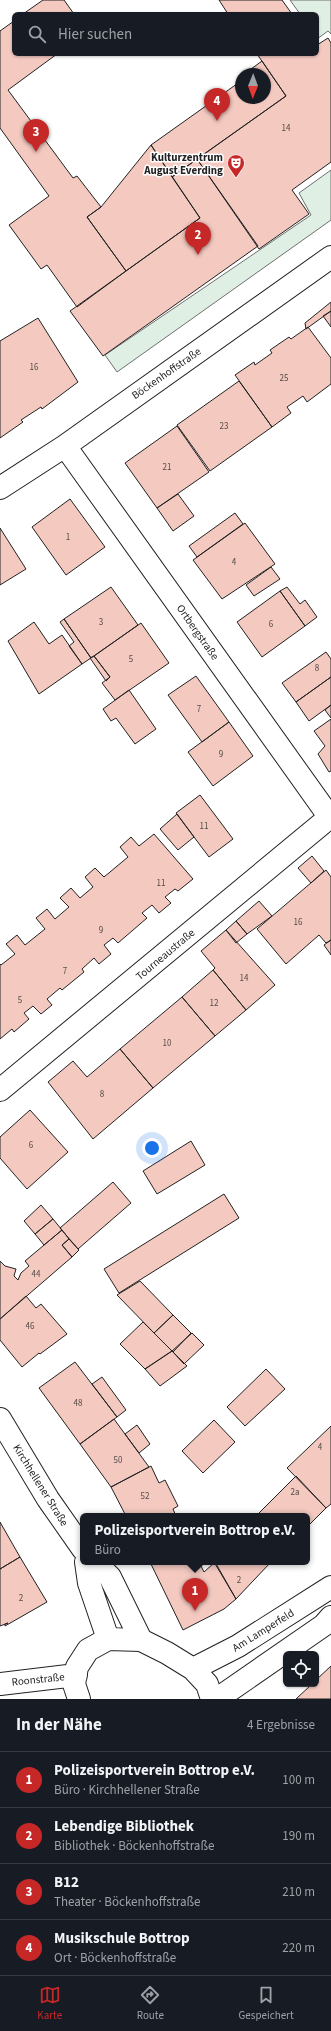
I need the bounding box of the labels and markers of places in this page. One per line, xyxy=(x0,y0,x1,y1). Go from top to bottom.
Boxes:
pin: 4 xyxy=(204,88,230,121)
pin: 3 xyxy=(23,119,49,152)
place label: Kulturzentrum August Everding xyxy=(143,150,223,178)
theatre icon: Kulturzentrum August Everding xyxy=(226,153,246,178)
pin: 2 xyxy=(185,222,211,255)
pin: 1 xyxy=(182,1578,208,1611)

